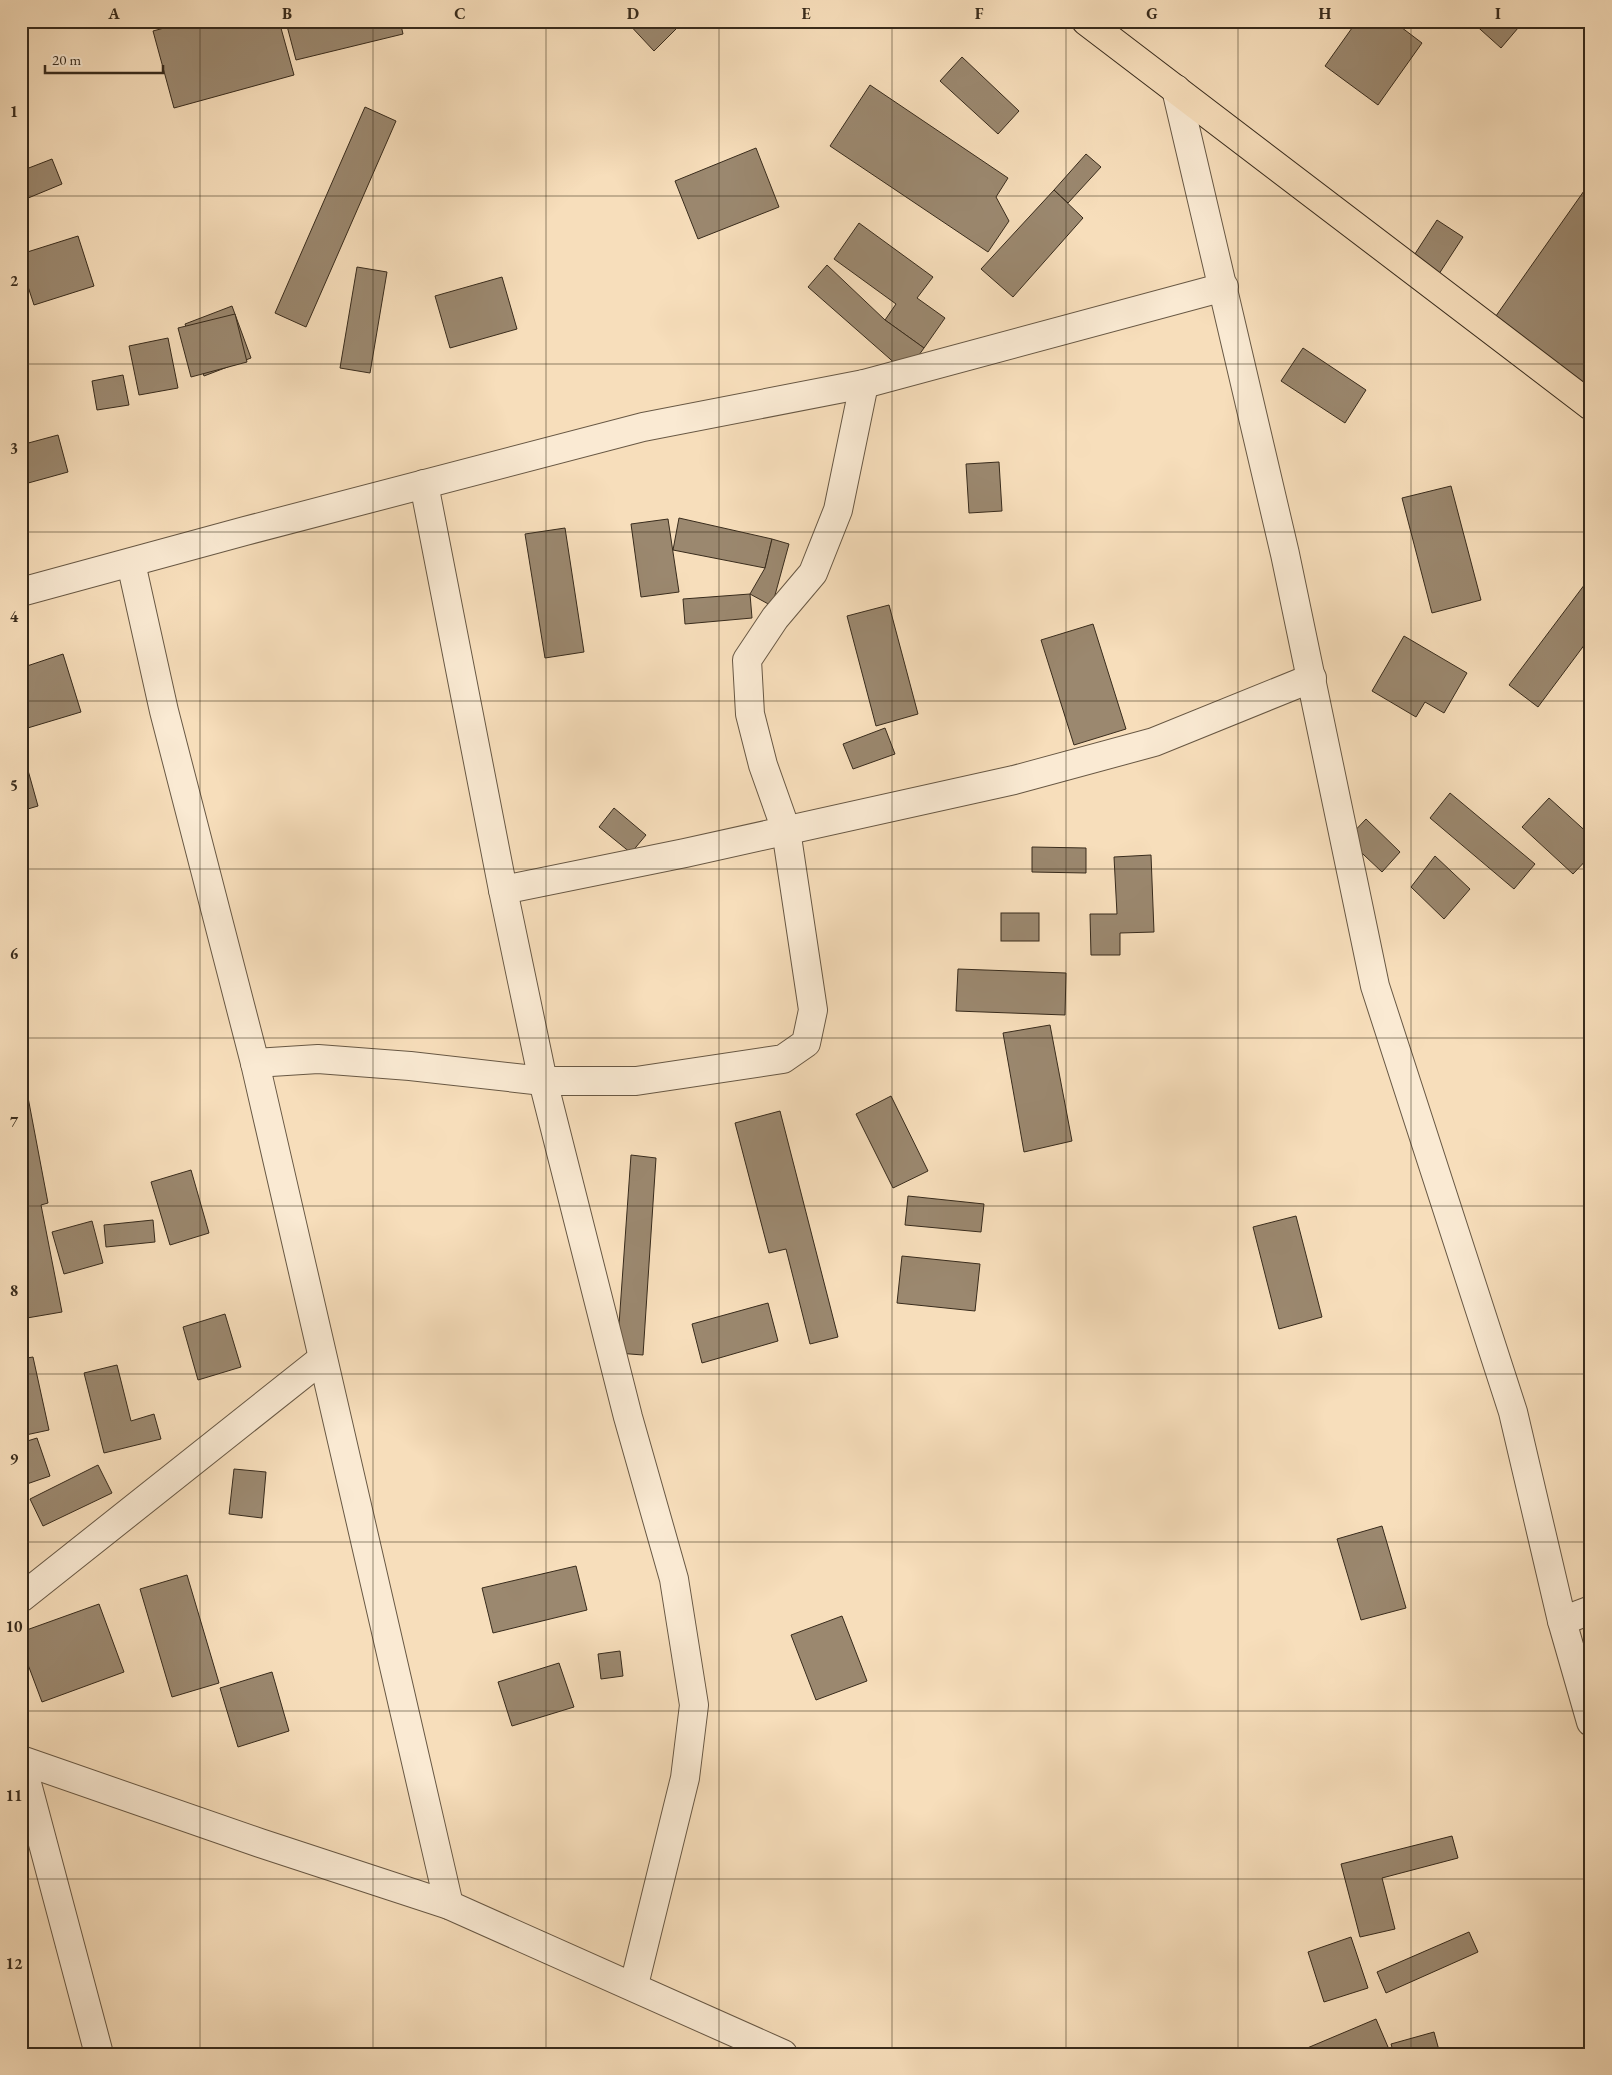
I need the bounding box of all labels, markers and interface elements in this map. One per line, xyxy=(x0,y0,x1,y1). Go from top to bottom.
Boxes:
text: A xyxy=(107,3,120,24)
text: B xyxy=(282,3,292,24)
text: C xyxy=(454,3,466,24)
text: D xyxy=(627,3,639,24)
text: E xyxy=(801,3,811,24)
text: F xyxy=(975,3,984,24)
text: G xyxy=(1146,3,1158,24)
text: H xyxy=(1319,3,1332,24)
text: I xyxy=(1495,3,1501,24)
scale bar xyxy=(45,42,162,74)
text: 20 m xyxy=(52,50,81,69)
text: 1 xyxy=(10,101,18,122)
text: 2 xyxy=(10,270,19,291)
text: 3 xyxy=(10,438,18,459)
text: 4 xyxy=(10,606,19,627)
text: 5 xyxy=(10,775,18,796)
text: 6 xyxy=(10,943,19,964)
text: 7 xyxy=(10,1111,19,1132)
text: 8 xyxy=(10,1280,18,1301)
text: 9 xyxy=(10,1448,19,1469)
text: 10 xyxy=(6,1616,23,1637)
text: 11 xyxy=(6,1785,22,1806)
text: 12 xyxy=(6,1953,23,1974)

